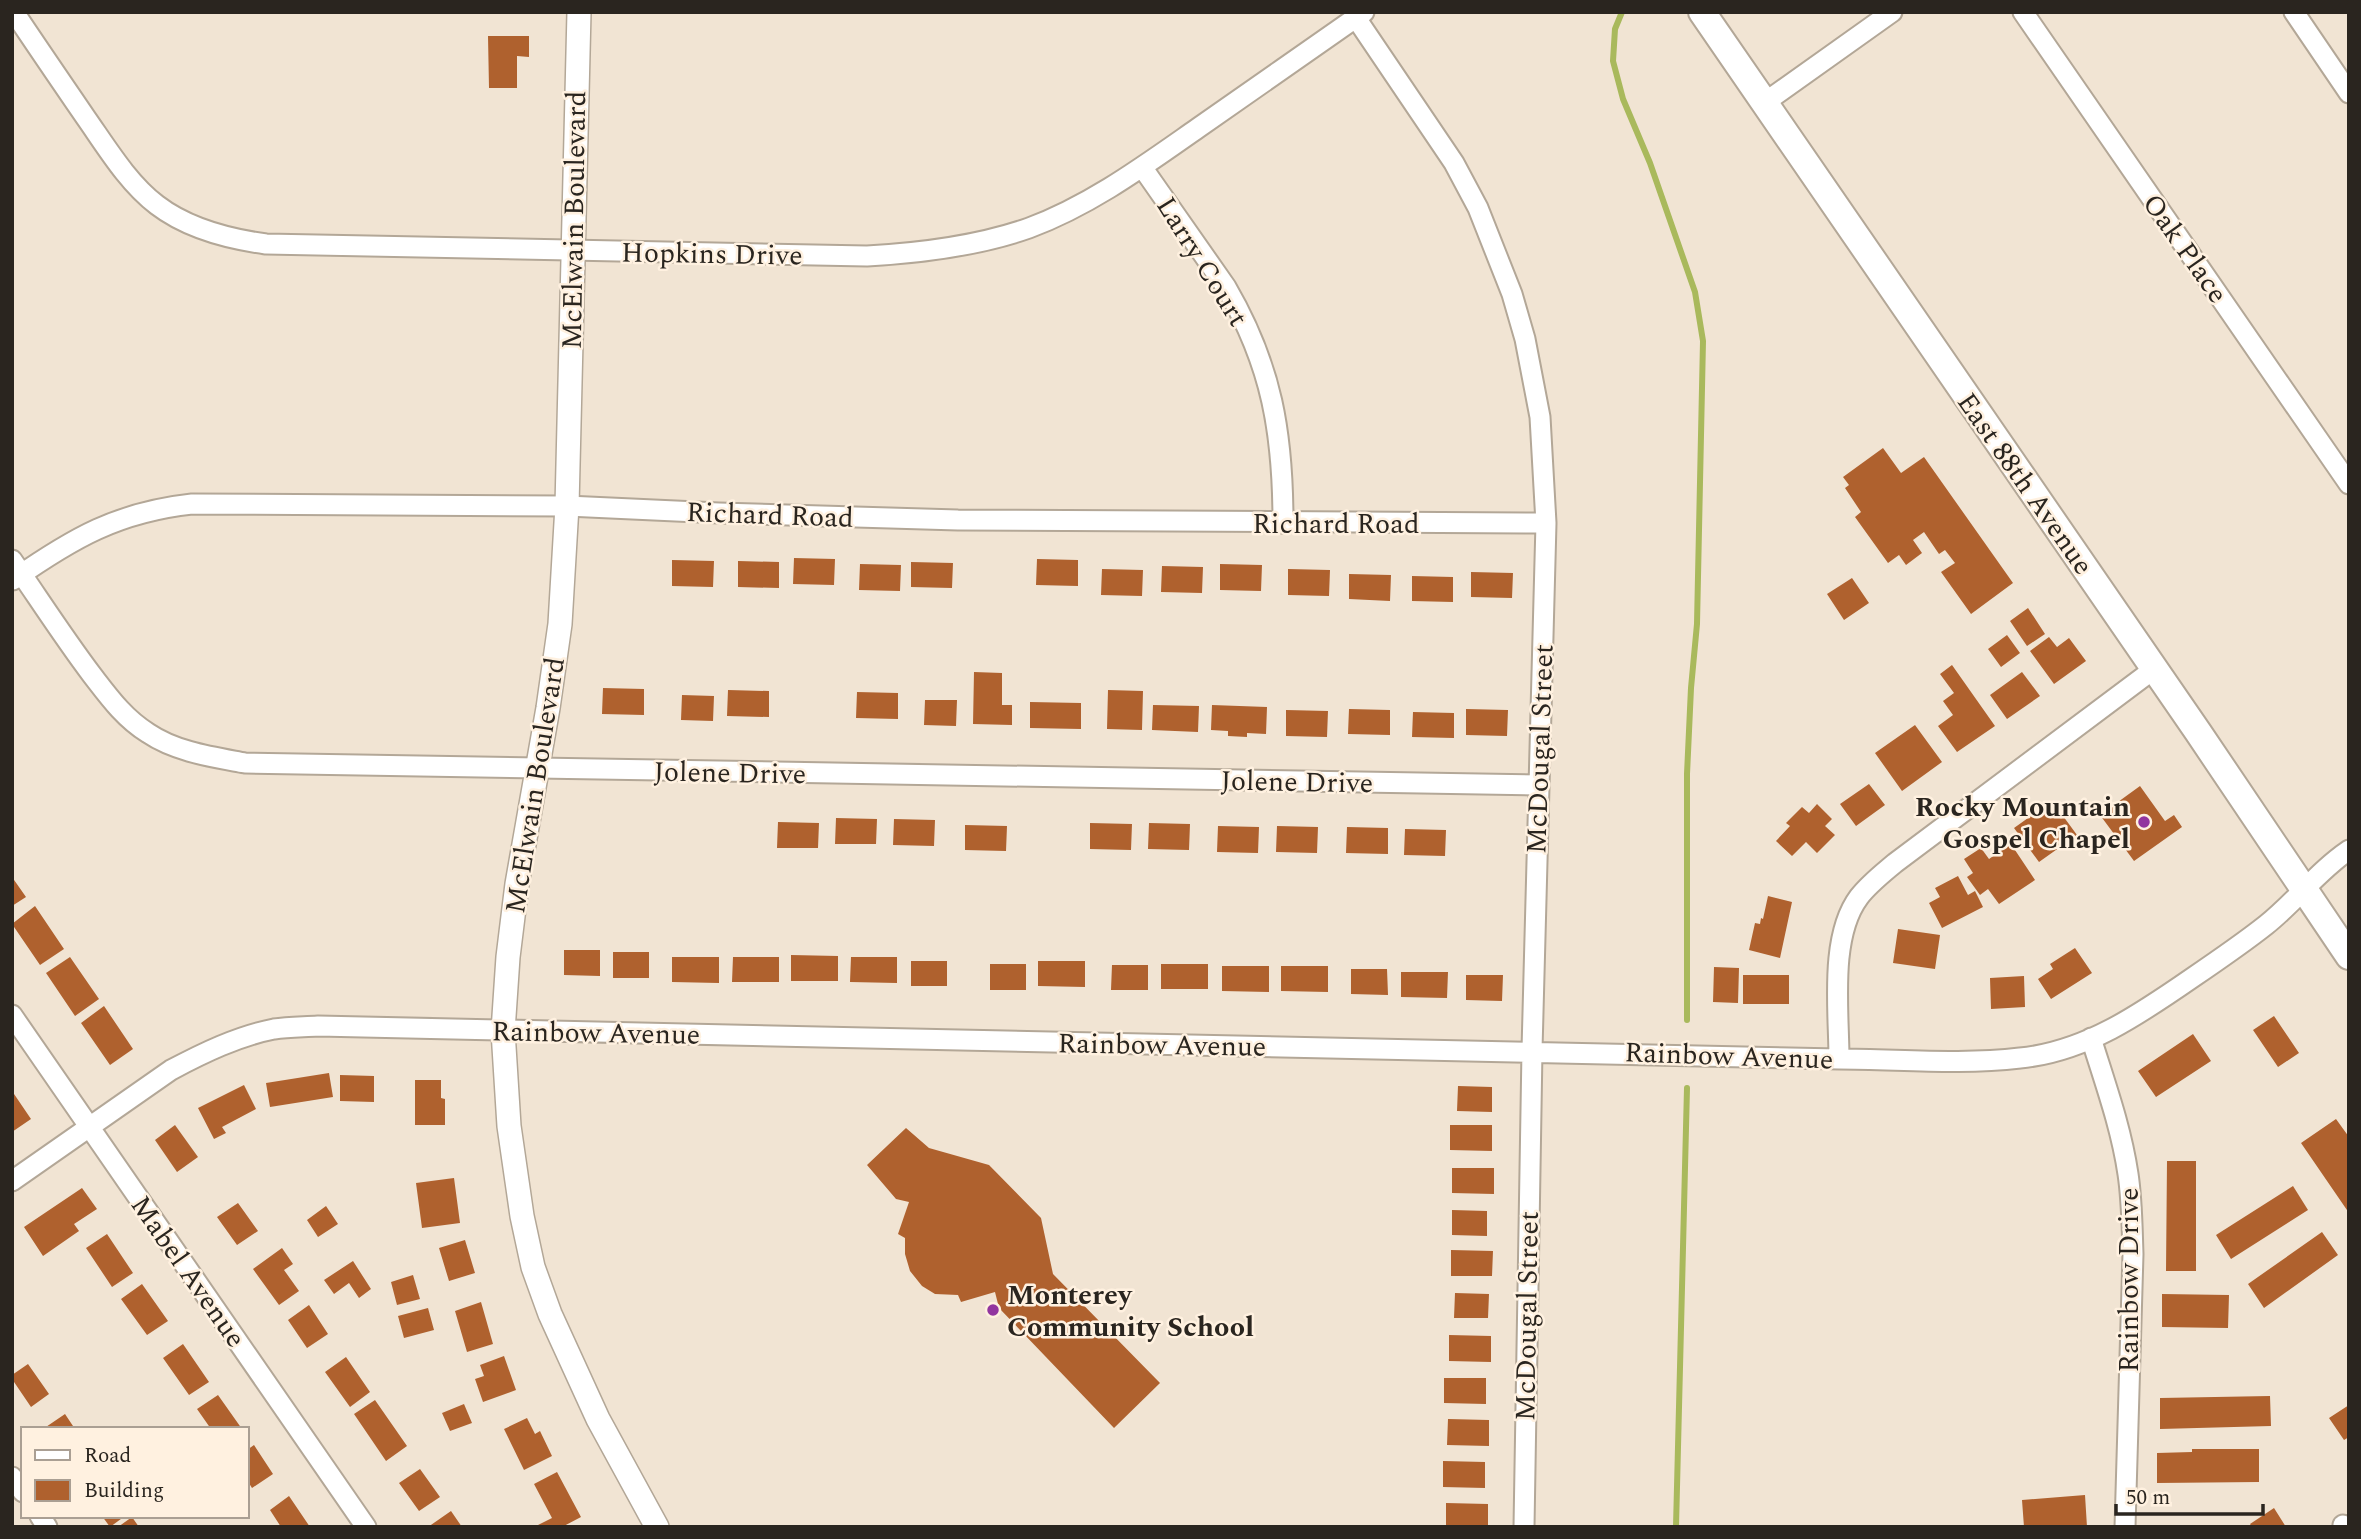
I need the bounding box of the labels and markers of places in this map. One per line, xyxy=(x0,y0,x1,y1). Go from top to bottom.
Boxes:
place label: Rocky Mountain Gospel Chapel xyxy=(1915,786,2130,861)
marker: Rocky Mountain Gospel Chapel xyxy=(2136,814,2152,830)
place label: Monterey Community School xyxy=(1007,1274,1254,1349)
marker: Monterey Community School xyxy=(985,1302,1001,1318)

